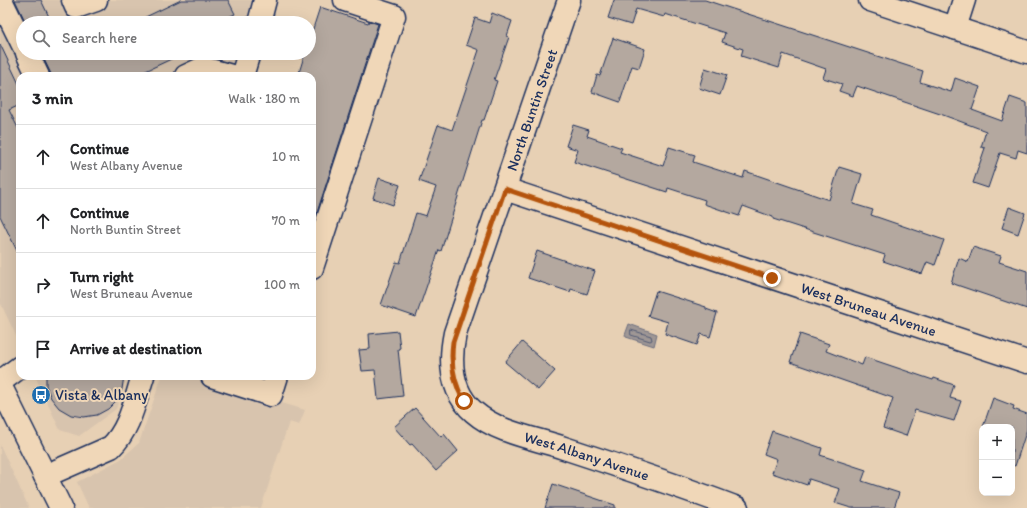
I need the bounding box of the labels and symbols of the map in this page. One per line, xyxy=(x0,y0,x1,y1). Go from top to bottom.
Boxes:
street label: North Buntin Street xyxy=(503,46,561,173)
route end xyxy=(763,269,781,287)
street label: West Bruneau Avenue xyxy=(798,279,939,340)
bus stop icon: Vista & Albany xyxy=(30,384,52,406)
place label: Vista & Albany xyxy=(55,386,148,404)
route start xyxy=(455,392,473,410)
street label: West Albany Avenue xyxy=(522,428,651,485)

